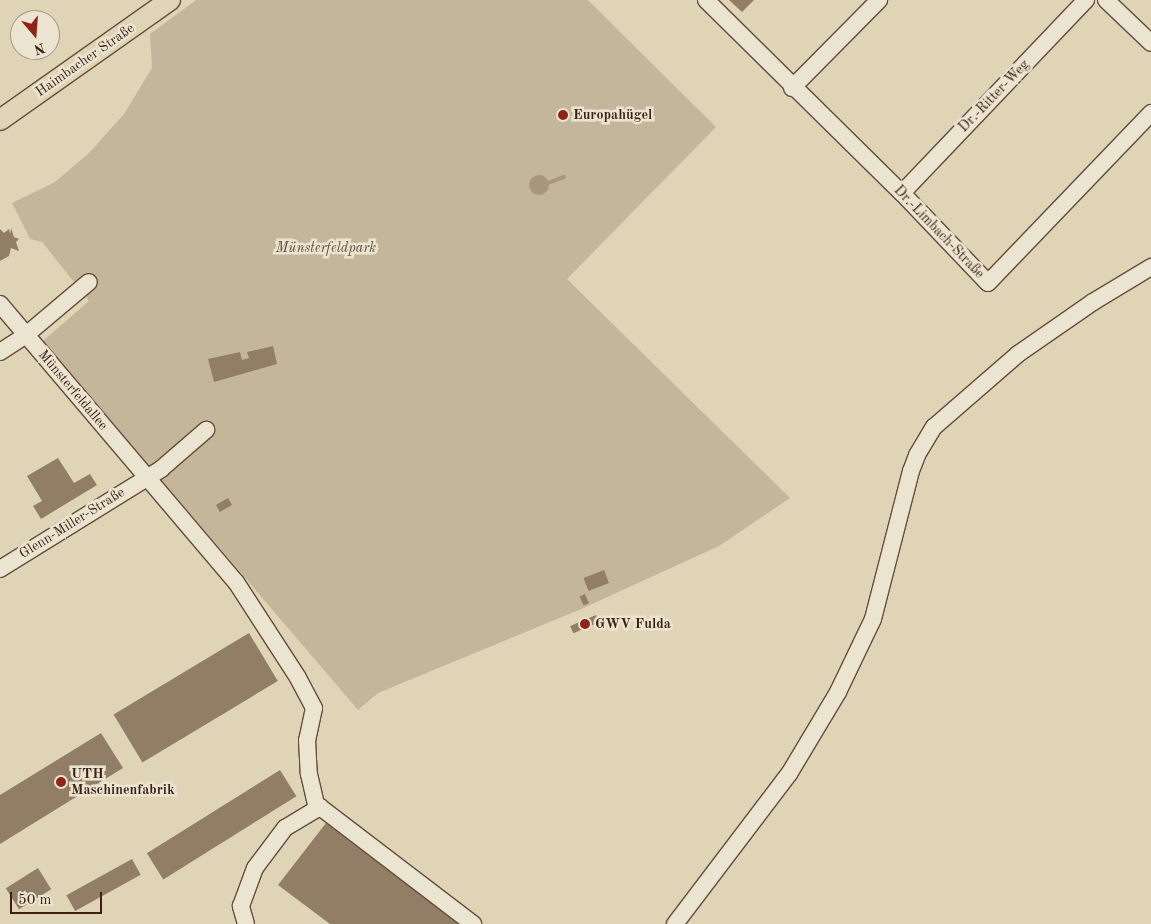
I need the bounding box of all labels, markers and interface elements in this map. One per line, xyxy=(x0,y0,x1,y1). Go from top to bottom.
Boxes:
north arrow xyxy=(10,10,60,60)
street label: Haimbacher Straße xyxy=(32,20,138,100)
text: N xyxy=(32,40,47,57)
street label: Dr.-Ritter-Weg xyxy=(955,56,1033,136)
place label: Europahügel xyxy=(573,107,652,123)
marker: Europahügel xyxy=(557,109,569,121)
street label: Dr.-Limbach-Straße xyxy=(890,182,988,282)
park label: Münsterfeldpark xyxy=(276,240,376,256)
street label: Münsterfeldallee xyxy=(35,347,111,433)
street label: Glenn-Miller-Straße xyxy=(16,484,128,562)
place label: GWV Fulda xyxy=(595,616,671,632)
marker: GWV Fulda xyxy=(579,618,591,630)
place label: UTH Maschinenfabrik xyxy=(71,766,175,799)
marker: UTH Maschinenfabrik xyxy=(55,776,67,788)
scale bar xyxy=(12,882,105,914)
text: 50 m xyxy=(18,893,52,908)

